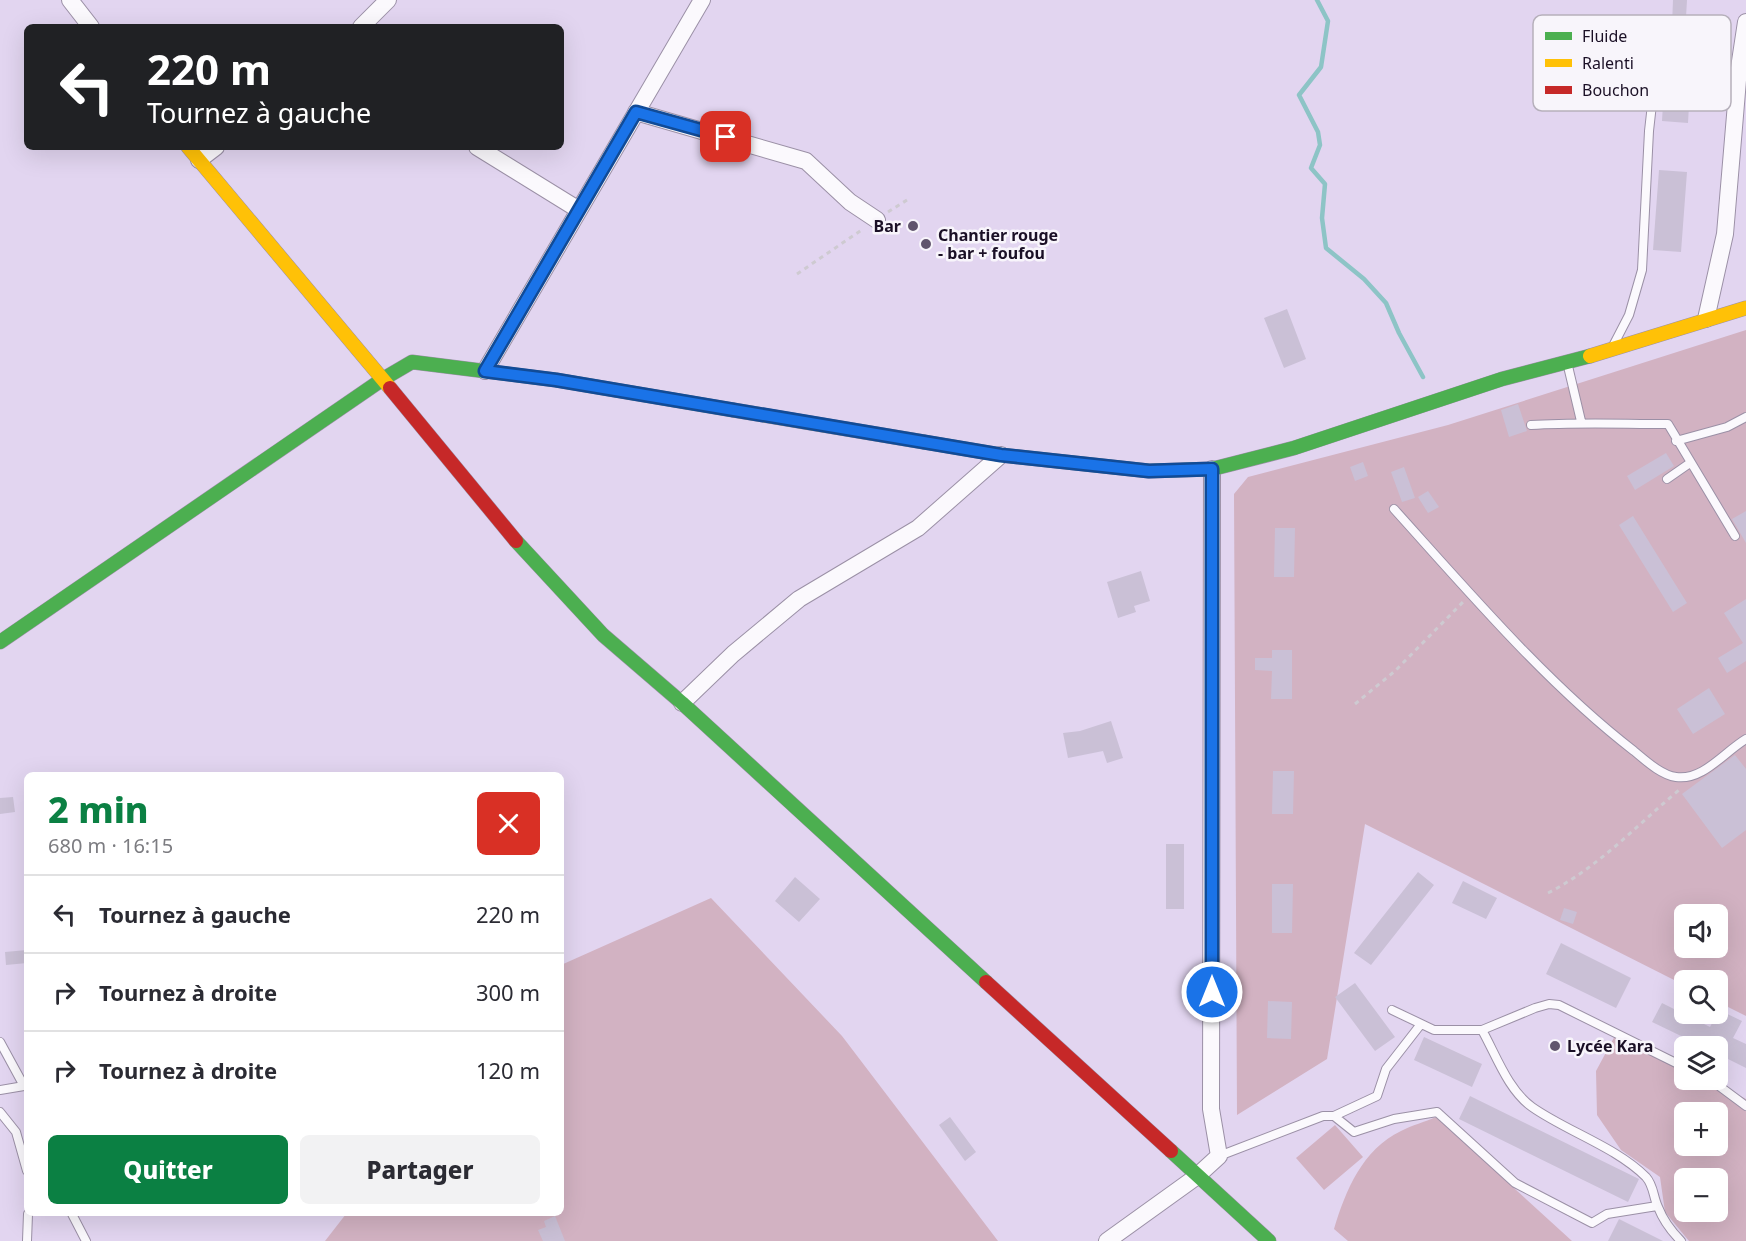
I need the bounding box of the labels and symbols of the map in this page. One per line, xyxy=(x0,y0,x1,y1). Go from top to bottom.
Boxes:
legend xyxy=(1533,15,1731,111)
text: Fluide xyxy=(1582,25,1627,47)
text: Ralenti xyxy=(1582,52,1634,74)
text: Bouchon xyxy=(1582,79,1649,101)
pin xyxy=(700,111,751,162)
place label: Bar xyxy=(874,215,901,237)
marker: Bar xyxy=(906,219,920,233)
place label: Chantier rouge - bar + foufou xyxy=(938,224,1058,264)
marker: Chantier rouge - bar + foufou xyxy=(919,237,933,251)
position arrow xyxy=(1180,960,1244,1024)
place label: Lycée Kara xyxy=(1567,1035,1653,1057)
marker: Lycée Kara xyxy=(1548,1039,1562,1053)

